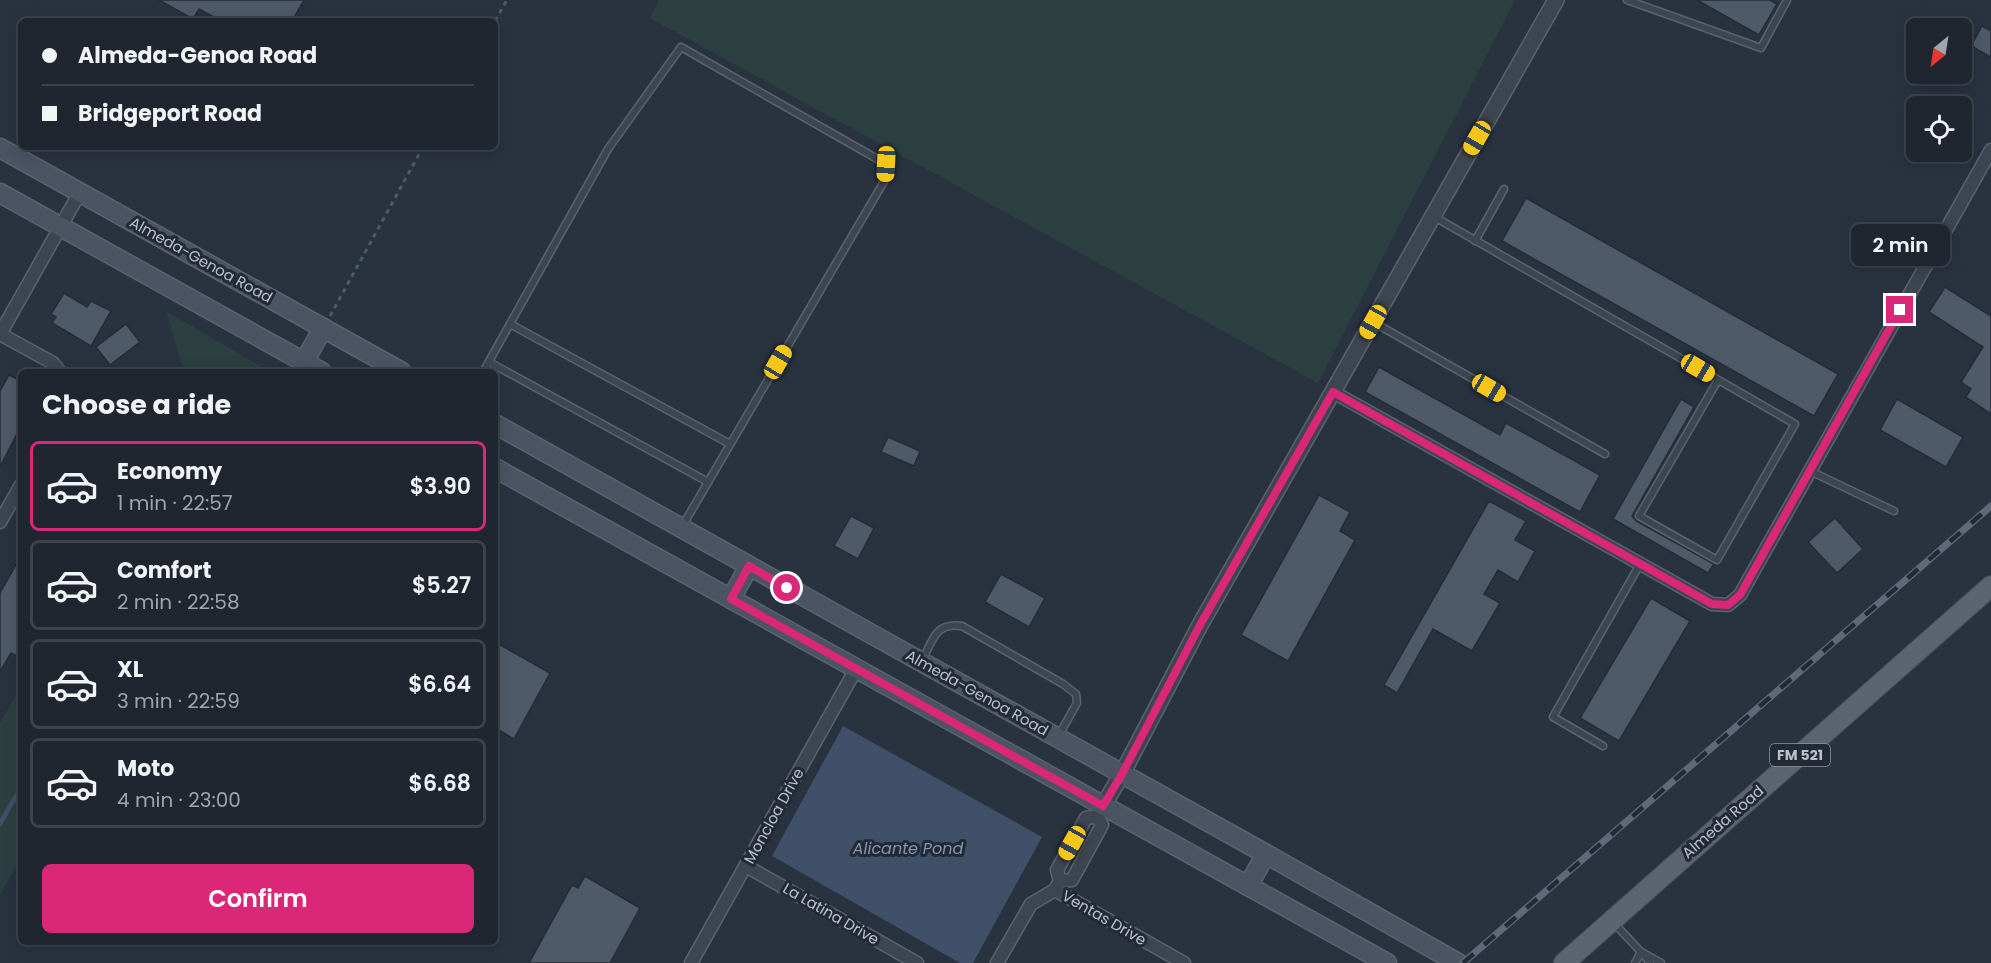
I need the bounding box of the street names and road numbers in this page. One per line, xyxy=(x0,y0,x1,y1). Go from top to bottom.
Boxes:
street label: Almeda-Genoa Road xyxy=(126,211,276,308)
street label: Almeda-Genoa Road xyxy=(902,644,1052,741)
road number: FM 521 xyxy=(1770,744,1830,766)
street label: Moncloa Drive xyxy=(739,764,809,867)
street label: Almeda Road xyxy=(1677,780,1768,863)
street label: La Latina Drive xyxy=(779,878,883,950)
street label: Ventas Drive xyxy=(1058,885,1150,950)

